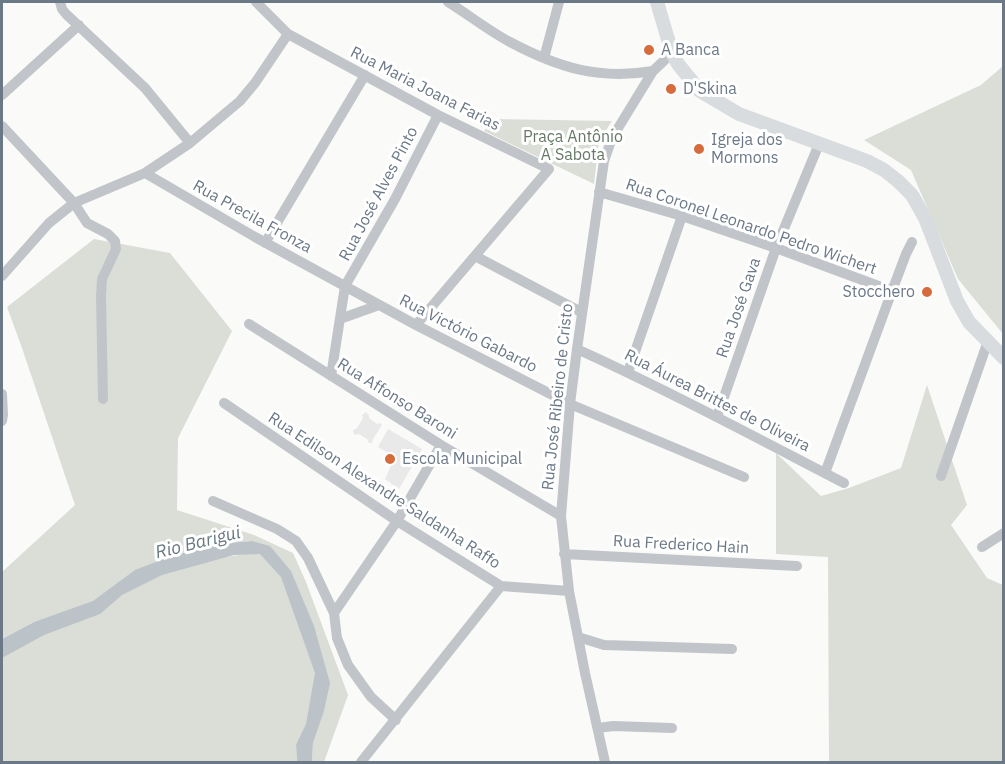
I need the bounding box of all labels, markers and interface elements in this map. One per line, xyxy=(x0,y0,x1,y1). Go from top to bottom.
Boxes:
place label: A Banca xyxy=(661,40,720,60)
street label: Rua Maria Joana Farias xyxy=(347,43,503,135)
marker: A Banca xyxy=(642,43,656,57)
place label: D'Skina xyxy=(683,79,737,99)
marker: D'Skina xyxy=(664,82,678,96)
street label: Rua José Alves Pinto xyxy=(336,124,422,264)
park label: Praça Antônio A Sabota xyxy=(523,127,623,165)
place label: Igreja dos Mormons xyxy=(711,130,783,168)
marker: Igreja dos Mormons xyxy=(692,142,706,156)
street label: Rua Coronel Leonardo Pedro Wichert xyxy=(623,175,879,279)
street label: Rua Precila Fronza xyxy=(189,176,315,258)
street label: Rua José Gava xyxy=(713,255,765,361)
place label: Stocchero xyxy=(843,282,915,302)
marker: Stocchero xyxy=(920,285,934,299)
street label: Rua Victório Gabardo xyxy=(396,291,540,377)
street label: Rua José Ribeiro de Cristo xyxy=(539,303,577,491)
street label: Rua Áurea Brittes de Oliveira xyxy=(621,346,813,456)
street label: Rua Affonso Baroni xyxy=(334,354,460,444)
street label: Rua Edilson Alexandre Saldanha Raffo xyxy=(264,409,504,573)
place label: Escola Municipal xyxy=(402,449,522,469)
marker: Escola Municipal xyxy=(383,452,397,466)
water label: Rio Barigui xyxy=(153,522,243,564)
street label: Rua Frederico Hain xyxy=(612,532,750,558)

